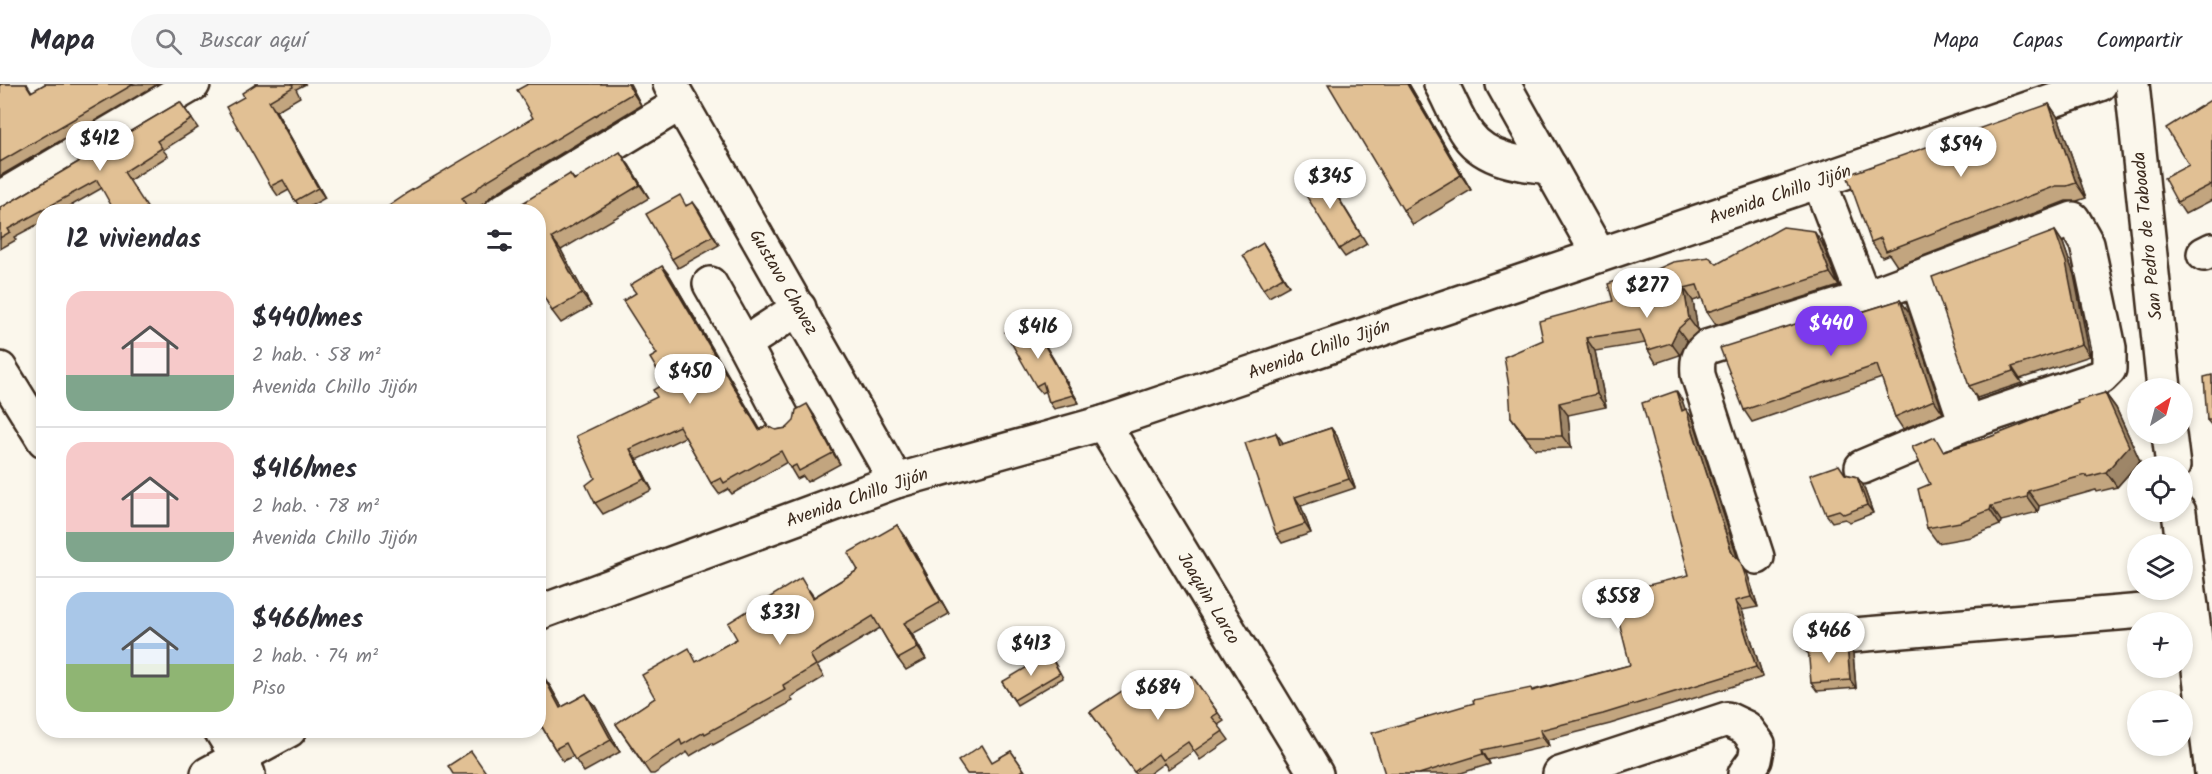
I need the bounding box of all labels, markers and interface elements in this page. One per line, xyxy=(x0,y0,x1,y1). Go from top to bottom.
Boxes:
search box xyxy=(131,14,551,68)
text: Mapa xyxy=(30,19,95,64)
text: Buscar aquí xyxy=(200,24,307,59)
icon: search xyxy=(152,25,185,58)
text: Mapa xyxy=(1933,25,1979,58)
text: Capas xyxy=(2012,25,2063,58)
text: Compartir xyxy=(2096,25,2182,58)
pin: $412 xyxy=(64,121,136,172)
text: $412 xyxy=(80,124,120,156)
pin: $594 xyxy=(1925,127,1997,178)
text: $594 xyxy=(1940,130,1982,162)
street label: San Pedro de Taboada xyxy=(2125,150,2172,321)
street label: Avenida Chillo Jijón xyxy=(1705,157,1856,233)
pin: $345 xyxy=(1294,159,1366,210)
text: $345 xyxy=(1308,162,1352,194)
text: 12 viviendas xyxy=(66,219,201,261)
icon: filters xyxy=(483,224,516,257)
street label: Gustavo Chavez xyxy=(741,224,825,341)
pin: $277 xyxy=(1611,268,1683,319)
text: $277 xyxy=(1626,271,1668,303)
text: $440/mes xyxy=(252,298,363,340)
pin: $440 xyxy=(1795,306,1867,357)
pin: $416 xyxy=(1002,309,1074,360)
text: $440 xyxy=(1809,309,1853,341)
text: $416 xyxy=(1018,312,1058,344)
street label: Avenida Chillo Jijón xyxy=(1244,312,1395,388)
icon: home xyxy=(114,315,186,387)
text: 2 hab. · 58 m² xyxy=(252,340,381,372)
pin: $450 xyxy=(654,354,726,405)
text: $450 xyxy=(668,357,712,389)
text: Avenida Chillo Jijón xyxy=(252,372,418,404)
north arrow xyxy=(2127,378,2193,444)
map controls xyxy=(2127,378,2193,756)
text: $416/mes xyxy=(252,449,357,491)
button: locate xyxy=(2127,456,2193,522)
street label: Avenida Chillo Jijón xyxy=(782,460,933,536)
icon: home xyxy=(114,466,186,538)
text: 2 hab. · 78 m² xyxy=(252,491,379,523)
text: Avenida Chillo Jijón xyxy=(252,523,418,555)
button: layers xyxy=(2127,534,2193,600)
street label: Joaquìn Larco xyxy=(1169,547,1247,651)
pin: $558 xyxy=(1582,579,1654,630)
text: $558 xyxy=(1596,582,1640,614)
pin: $331 xyxy=(744,595,816,646)
text: $331 xyxy=(760,598,800,630)
text: $466/mes xyxy=(252,599,363,641)
button: + xyxy=(2127,612,2193,678)
pin: $466 xyxy=(1793,613,1865,664)
icon: home xyxy=(114,616,186,688)
text: $466 xyxy=(1807,616,1851,648)
pin: $413 xyxy=(995,626,1067,677)
text: $413 xyxy=(1011,629,1051,661)
text: 2 hab. · 74 m² xyxy=(252,641,378,673)
pin: $684 xyxy=(1122,670,1194,721)
text: Piso xyxy=(252,673,285,705)
text: $684 xyxy=(1135,673,1181,705)
button: − xyxy=(2127,690,2193,756)

